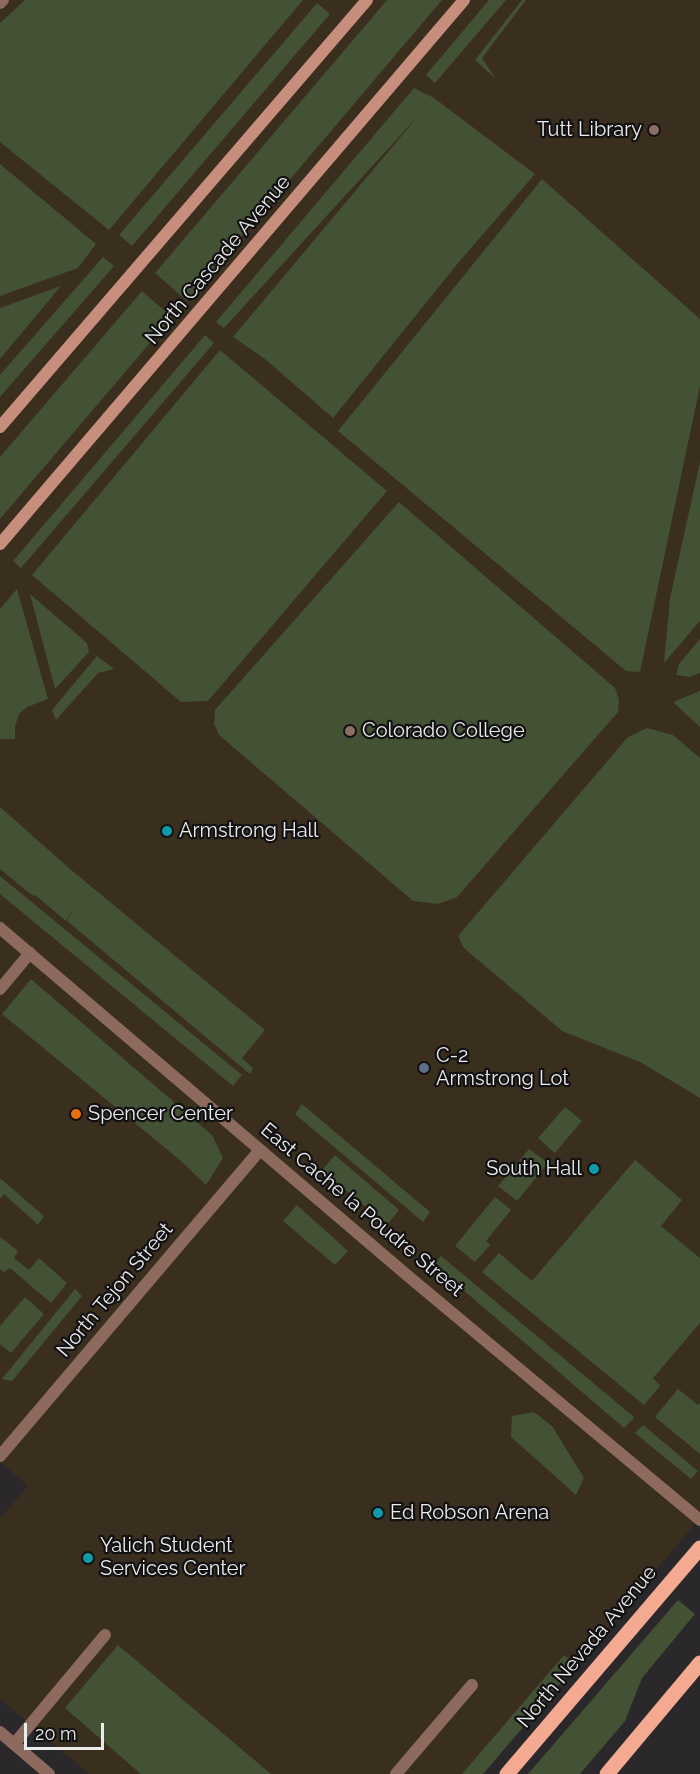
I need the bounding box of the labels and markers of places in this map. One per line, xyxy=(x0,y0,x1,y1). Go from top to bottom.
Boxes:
place label: Tutt Library xyxy=(537,118,642,142)
marker: Tutt Library xyxy=(647,123,661,137)
place label: Colorado College xyxy=(362,719,525,743)
marker: Colorado College xyxy=(343,724,357,738)
place label: Armstrong Hall xyxy=(179,819,318,843)
marker: Armstrong Hall xyxy=(160,824,174,838)
place label: C-2 Armstrong Lot xyxy=(436,1044,569,1091)
marker: C-2 Armstrong Lot xyxy=(417,1061,431,1075)
place label: Spencer Center xyxy=(88,1102,233,1126)
marker: Spencer Center xyxy=(69,1107,83,1121)
place label: South Hall xyxy=(486,1157,582,1181)
marker: South Hall xyxy=(587,1162,601,1176)
place label: Ed Robson Arena xyxy=(390,1501,549,1525)
marker: Ed Robson Arena xyxy=(371,1506,385,1520)
place label: Yalich Student Services Center xyxy=(100,1534,246,1581)
marker: Yalich Student Services Center xyxy=(81,1551,95,1565)

